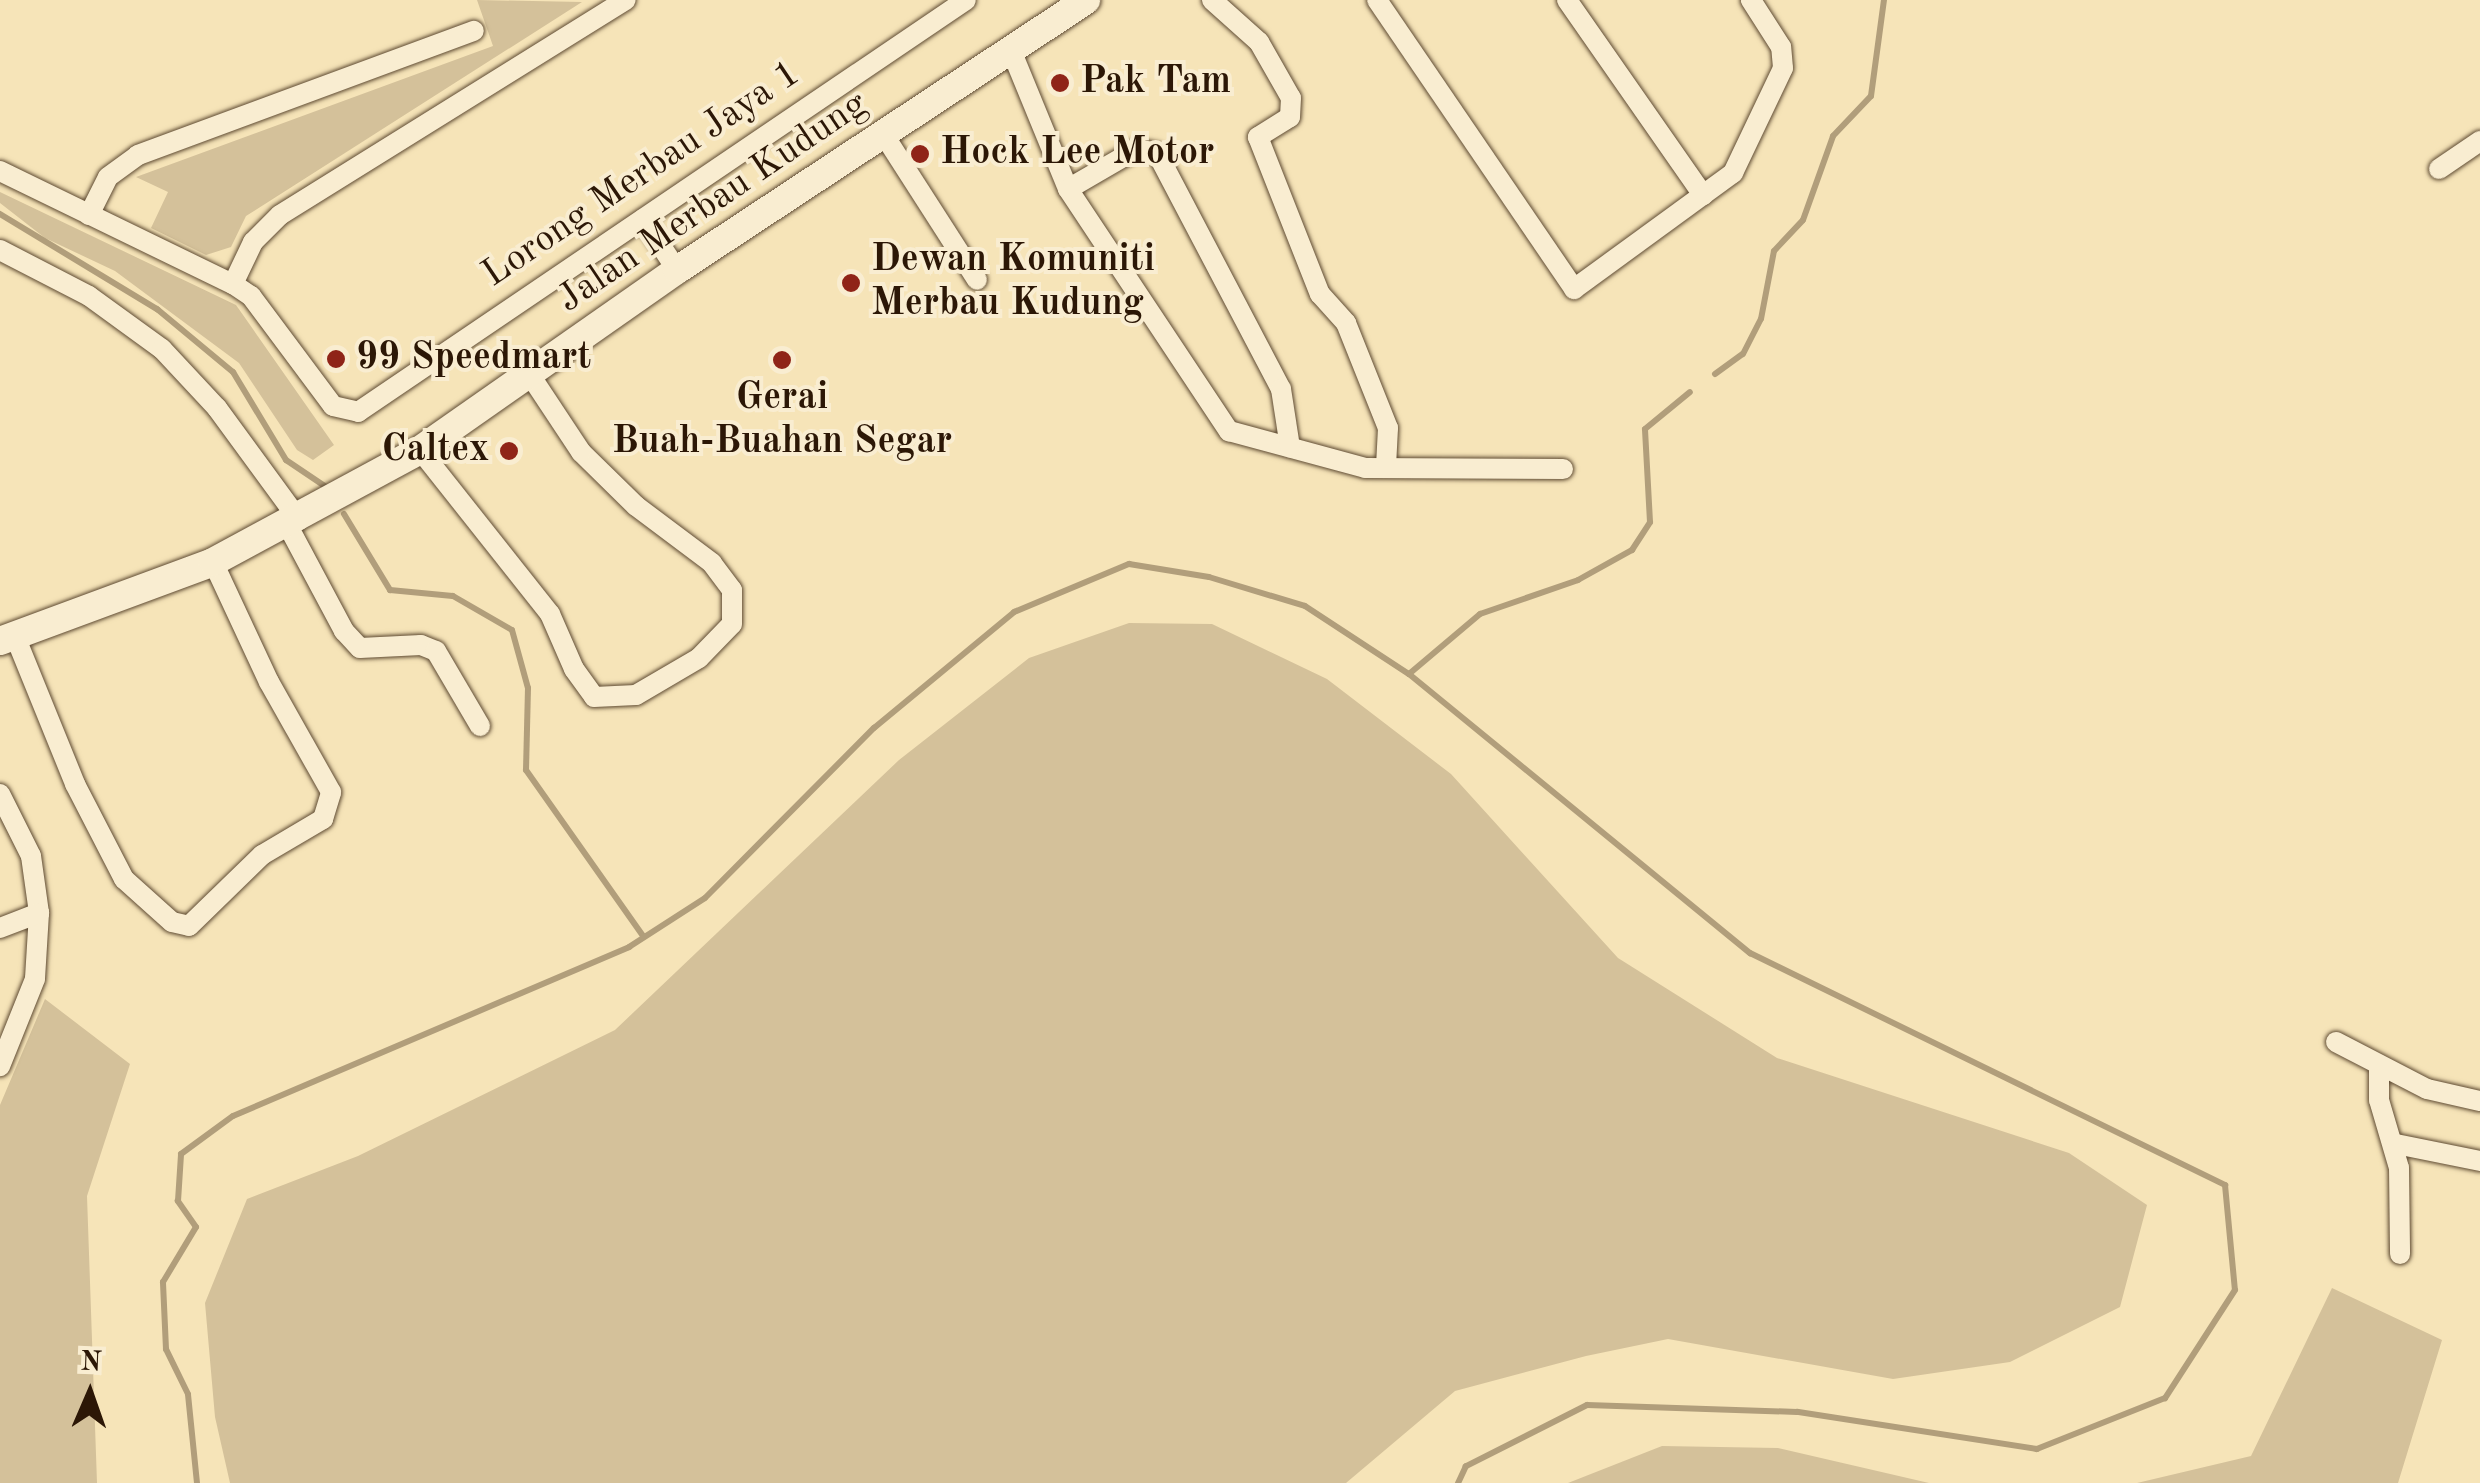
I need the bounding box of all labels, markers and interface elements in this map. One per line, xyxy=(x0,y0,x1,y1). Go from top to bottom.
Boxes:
street label: Lorong Merbau Jaya 1 xyxy=(474,52,810,298)
place label: Pak Tam xyxy=(1080,60,1231,106)
marker: Pak Tam xyxy=(1049,72,1071,94)
street label: Jalan Merbau Kudung xyxy=(549,82,877,324)
place label: Hock Lee Motor xyxy=(940,131,1215,177)
marker: Hock Lee Motor xyxy=(909,143,931,165)
place label: Dewan Komuniti Merbau Kudung xyxy=(871,238,1155,328)
marker: Dewan Komuniti Merbau Kudung xyxy=(840,272,862,294)
place label: 99 Speedmart xyxy=(356,336,591,382)
marker: 99 Speedmart xyxy=(325,348,347,370)
marker: Gerai Buah-Buahan Segar xyxy=(771,349,793,371)
place label: Gerai Buah-Buahan Segar xyxy=(612,376,952,466)
place label: Caltex xyxy=(381,428,489,474)
marker: Caltex xyxy=(498,440,520,462)
north arrow xyxy=(40,1343,140,1443)
text: N xyxy=(80,1349,102,1377)

